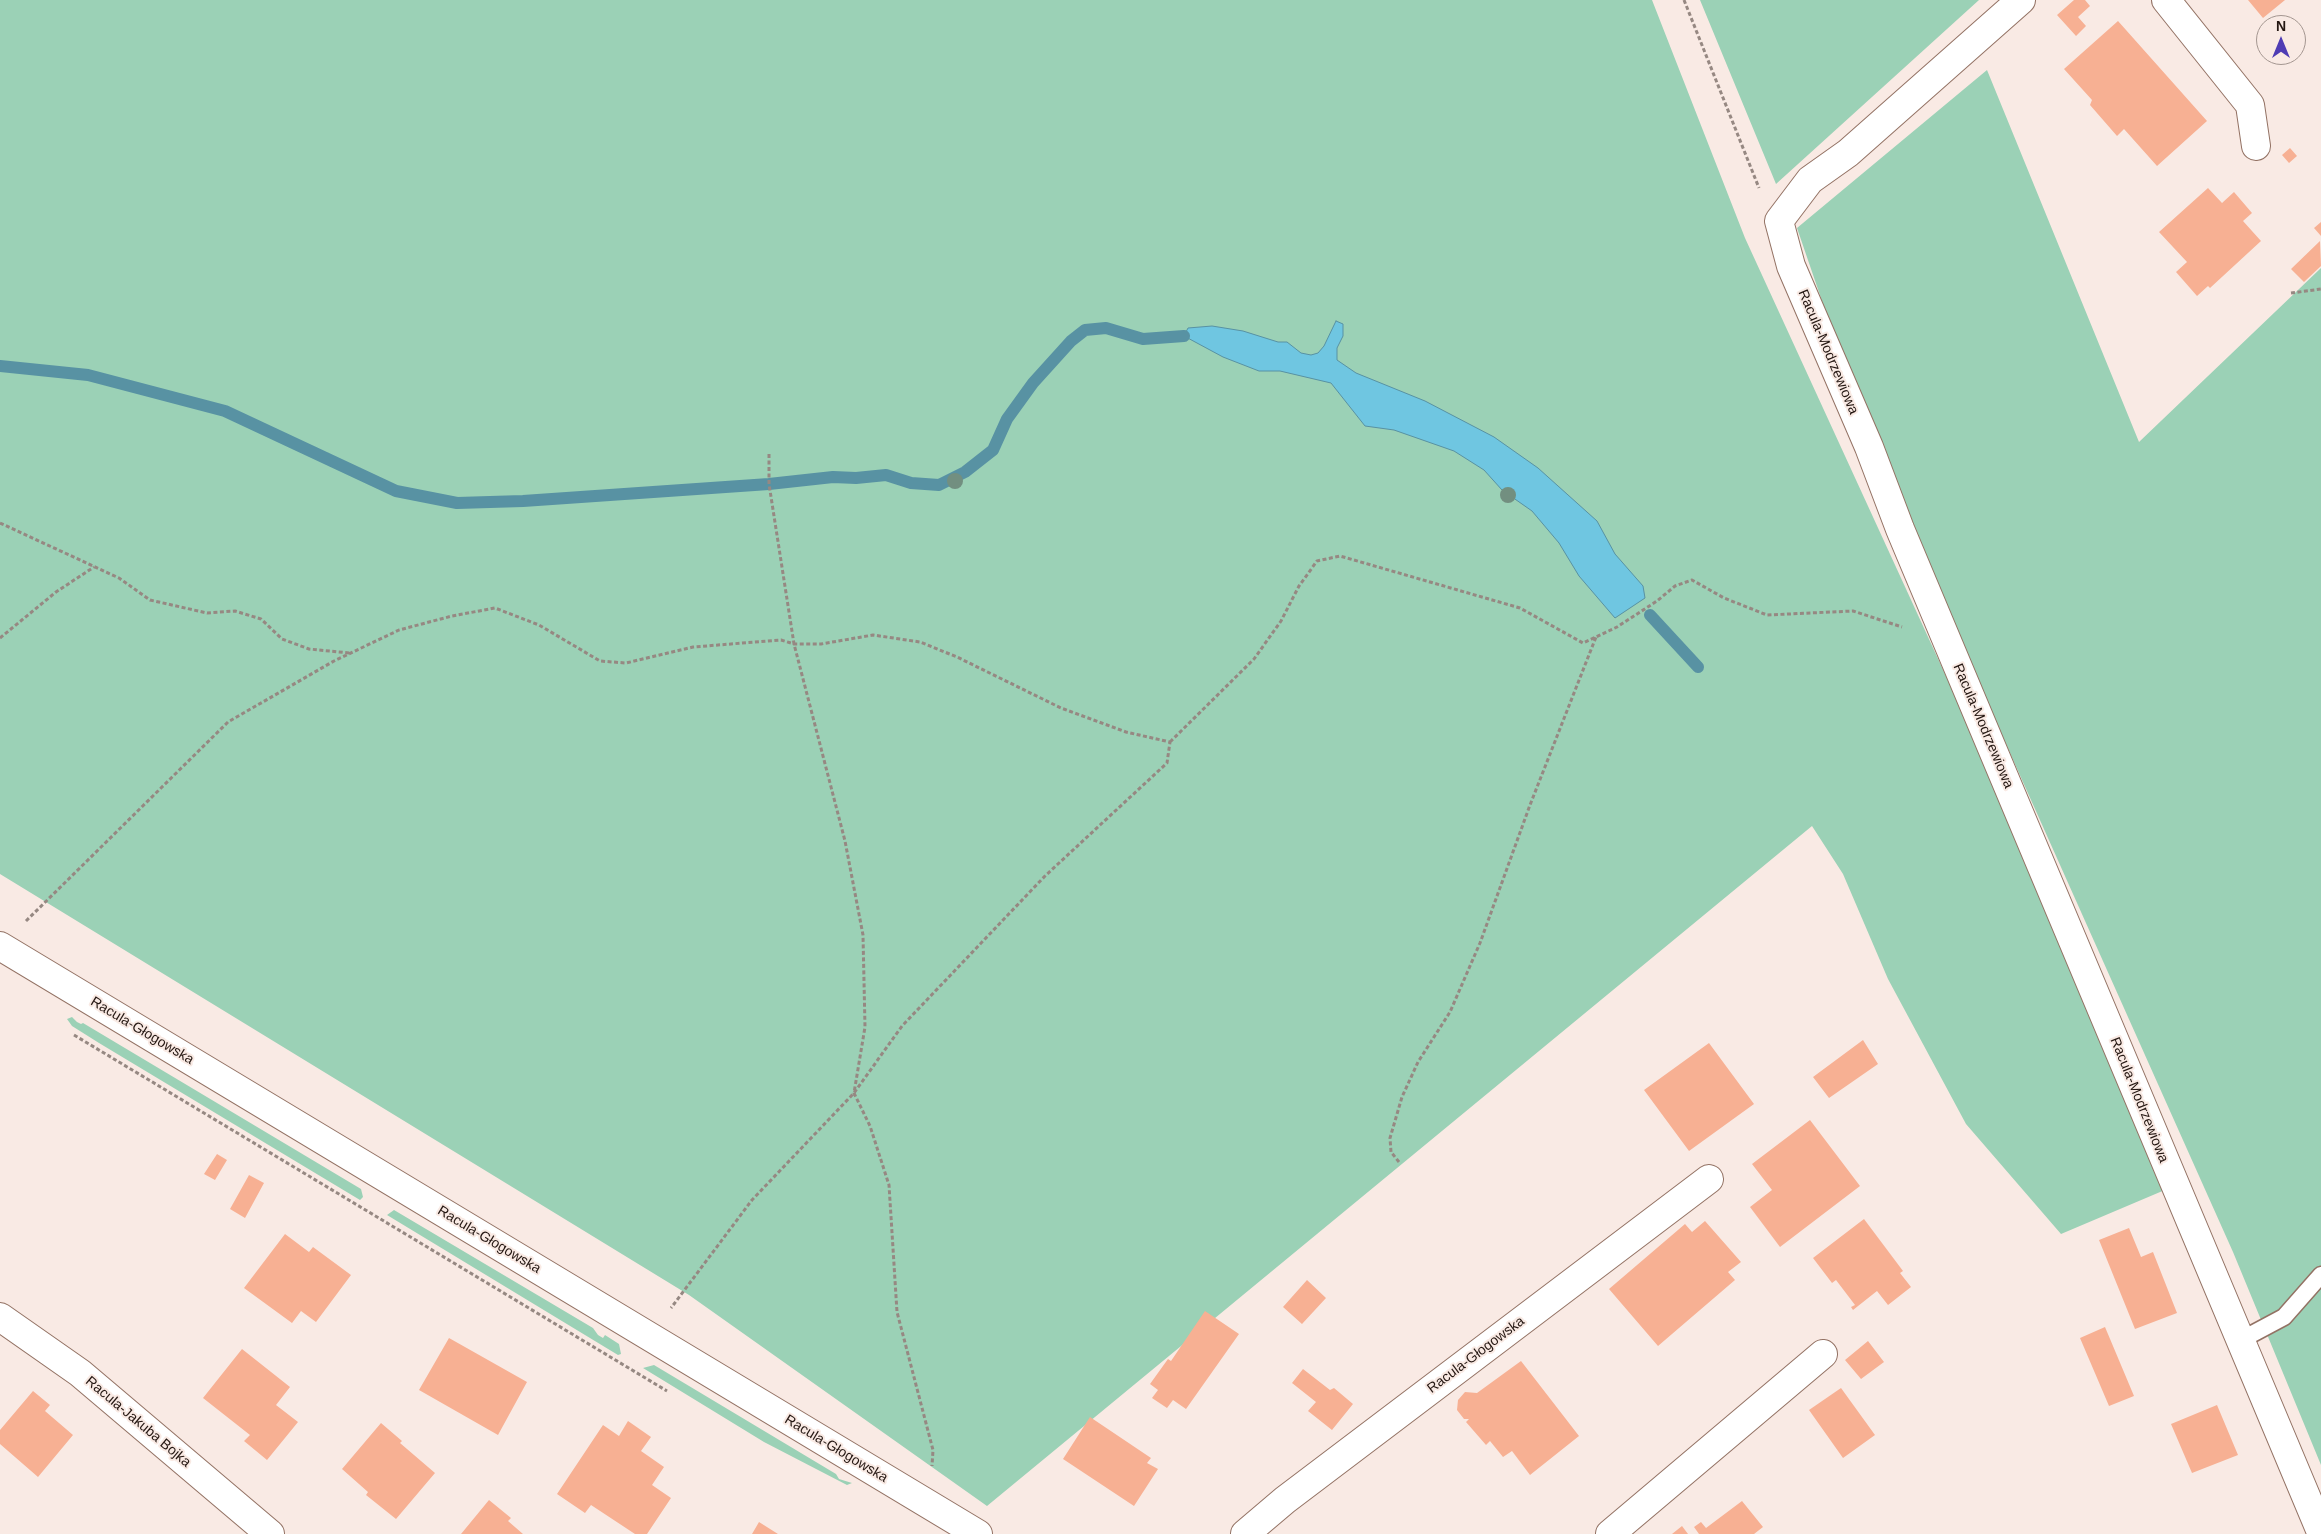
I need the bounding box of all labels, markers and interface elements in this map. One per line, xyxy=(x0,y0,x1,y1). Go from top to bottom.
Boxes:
north arrow xyxy=(2256,15,2306,65)
text: N xyxy=(2276,18,2286,34)
street label: Racula-Modrzewiowa xyxy=(1794,287,1862,417)
street label: Racula-Modrzewiowa xyxy=(1949,661,2017,791)
street label: Racula-Głogowska xyxy=(87,994,197,1068)
street label: Racula-Modrzewiowa xyxy=(2106,1035,2172,1165)
street label: Racula-Głogowska xyxy=(434,1203,544,1277)
street label: Racula-Głogowska xyxy=(1424,1313,1528,1397)
street label: Racula-Jakuba Bojka xyxy=(82,1373,194,1471)
street label: Racula-Głogowska xyxy=(781,1412,891,1486)

